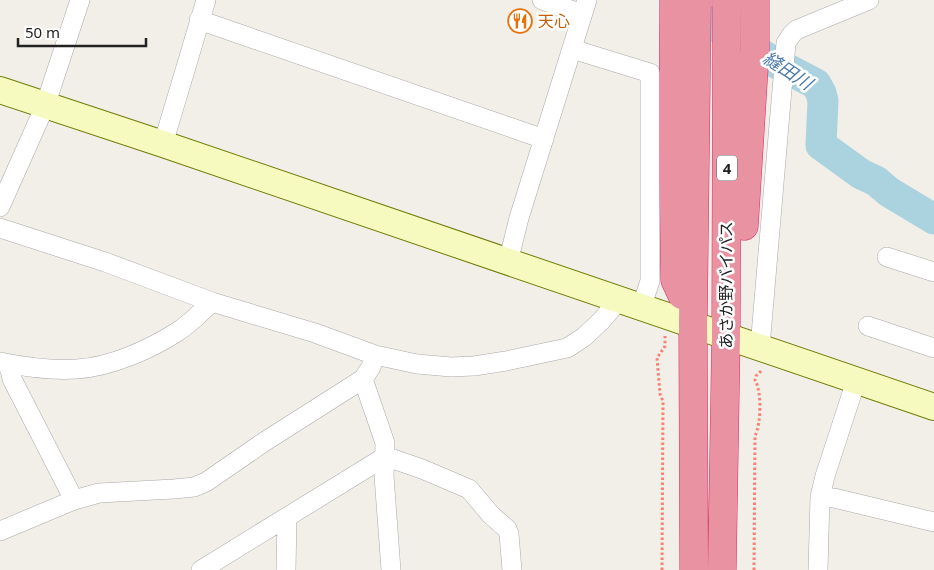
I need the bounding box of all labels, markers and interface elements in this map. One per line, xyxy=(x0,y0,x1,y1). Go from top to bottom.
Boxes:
restaurant icon: 天心 xyxy=(507,8,533,34)
place label: 天心 xyxy=(538,10,570,32)
scale bar xyxy=(18,15,145,47)
text: 50 m xyxy=(25,22,60,42)
water label: 縫田川 xyxy=(759,45,819,96)
road number: 4 xyxy=(717,156,737,180)
street label: あさか野バイパス xyxy=(715,221,737,349)

